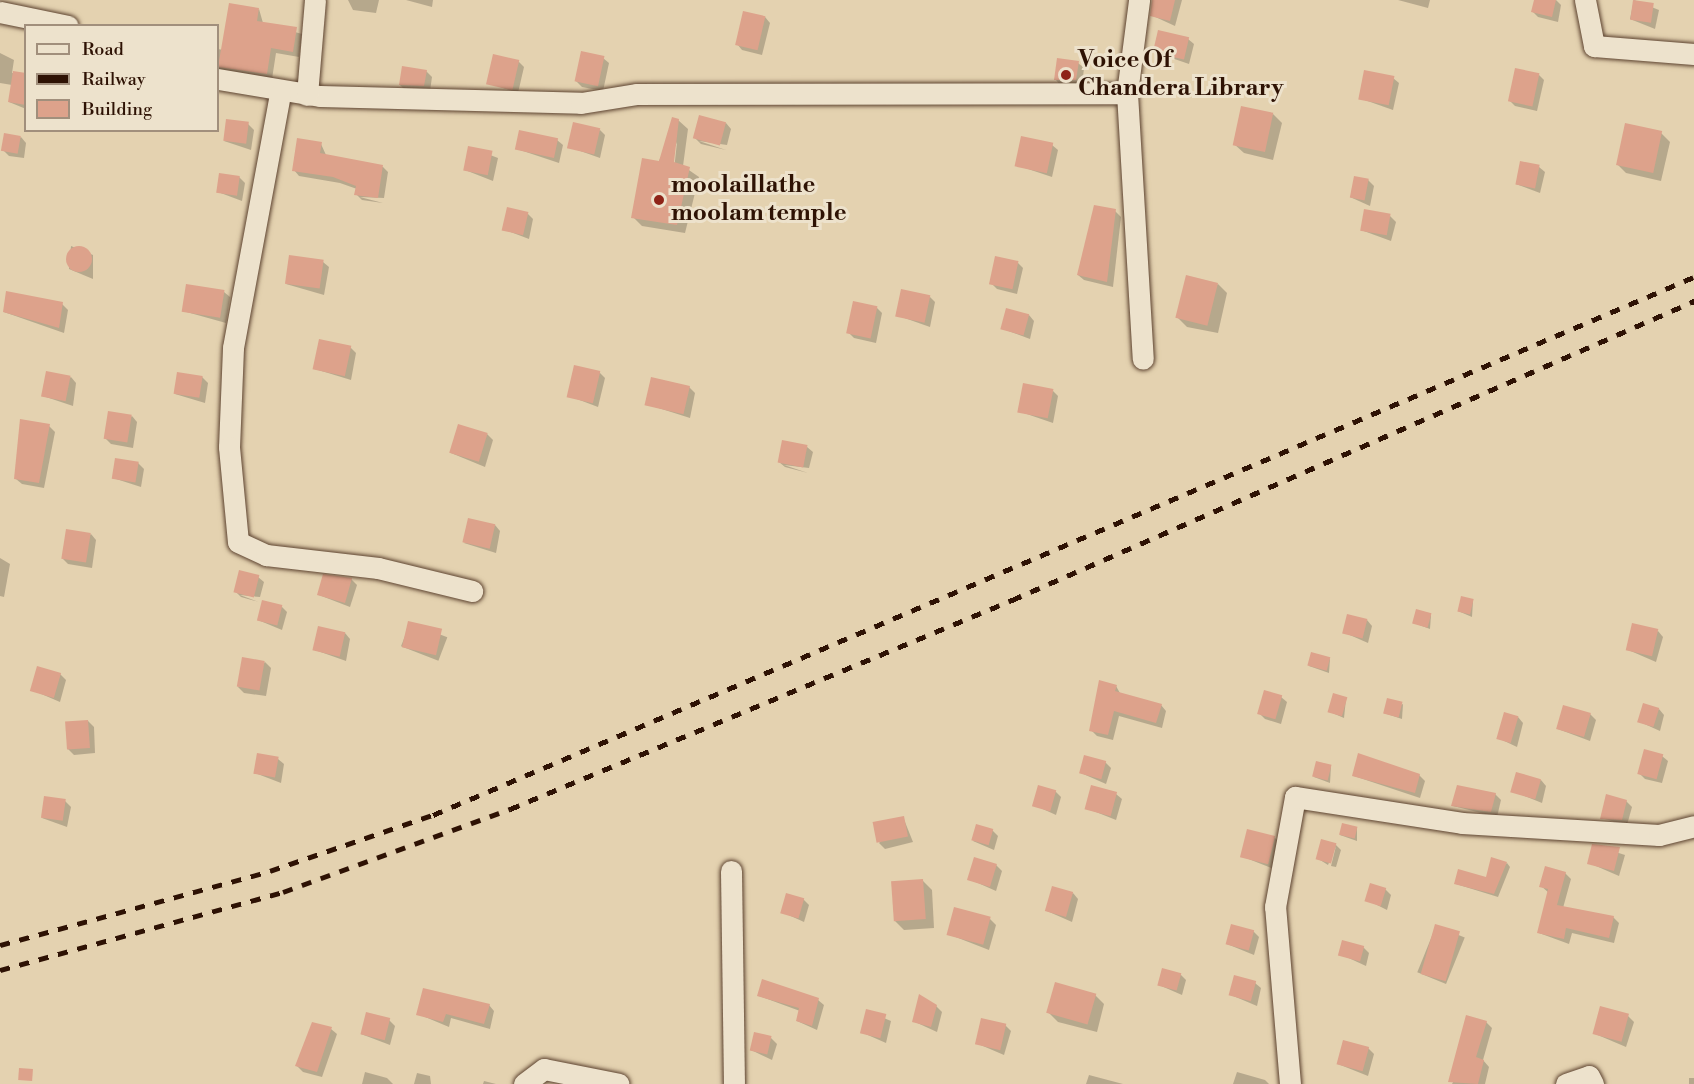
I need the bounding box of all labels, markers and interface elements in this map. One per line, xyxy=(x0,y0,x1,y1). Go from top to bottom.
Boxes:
legend xyxy=(24,24,219,132)
text: Road xyxy=(82,38,124,61)
place label: Voice Of Chandera Library xyxy=(1078,47,1283,103)
text: Railway xyxy=(82,68,145,91)
marker: Voice Of Chandera Library xyxy=(1059,68,1073,82)
text: Building xyxy=(82,98,152,121)
place label: moolaillathe moolam temple xyxy=(671,172,847,228)
marker: moolaillathe moolam temple xyxy=(652,193,666,207)

